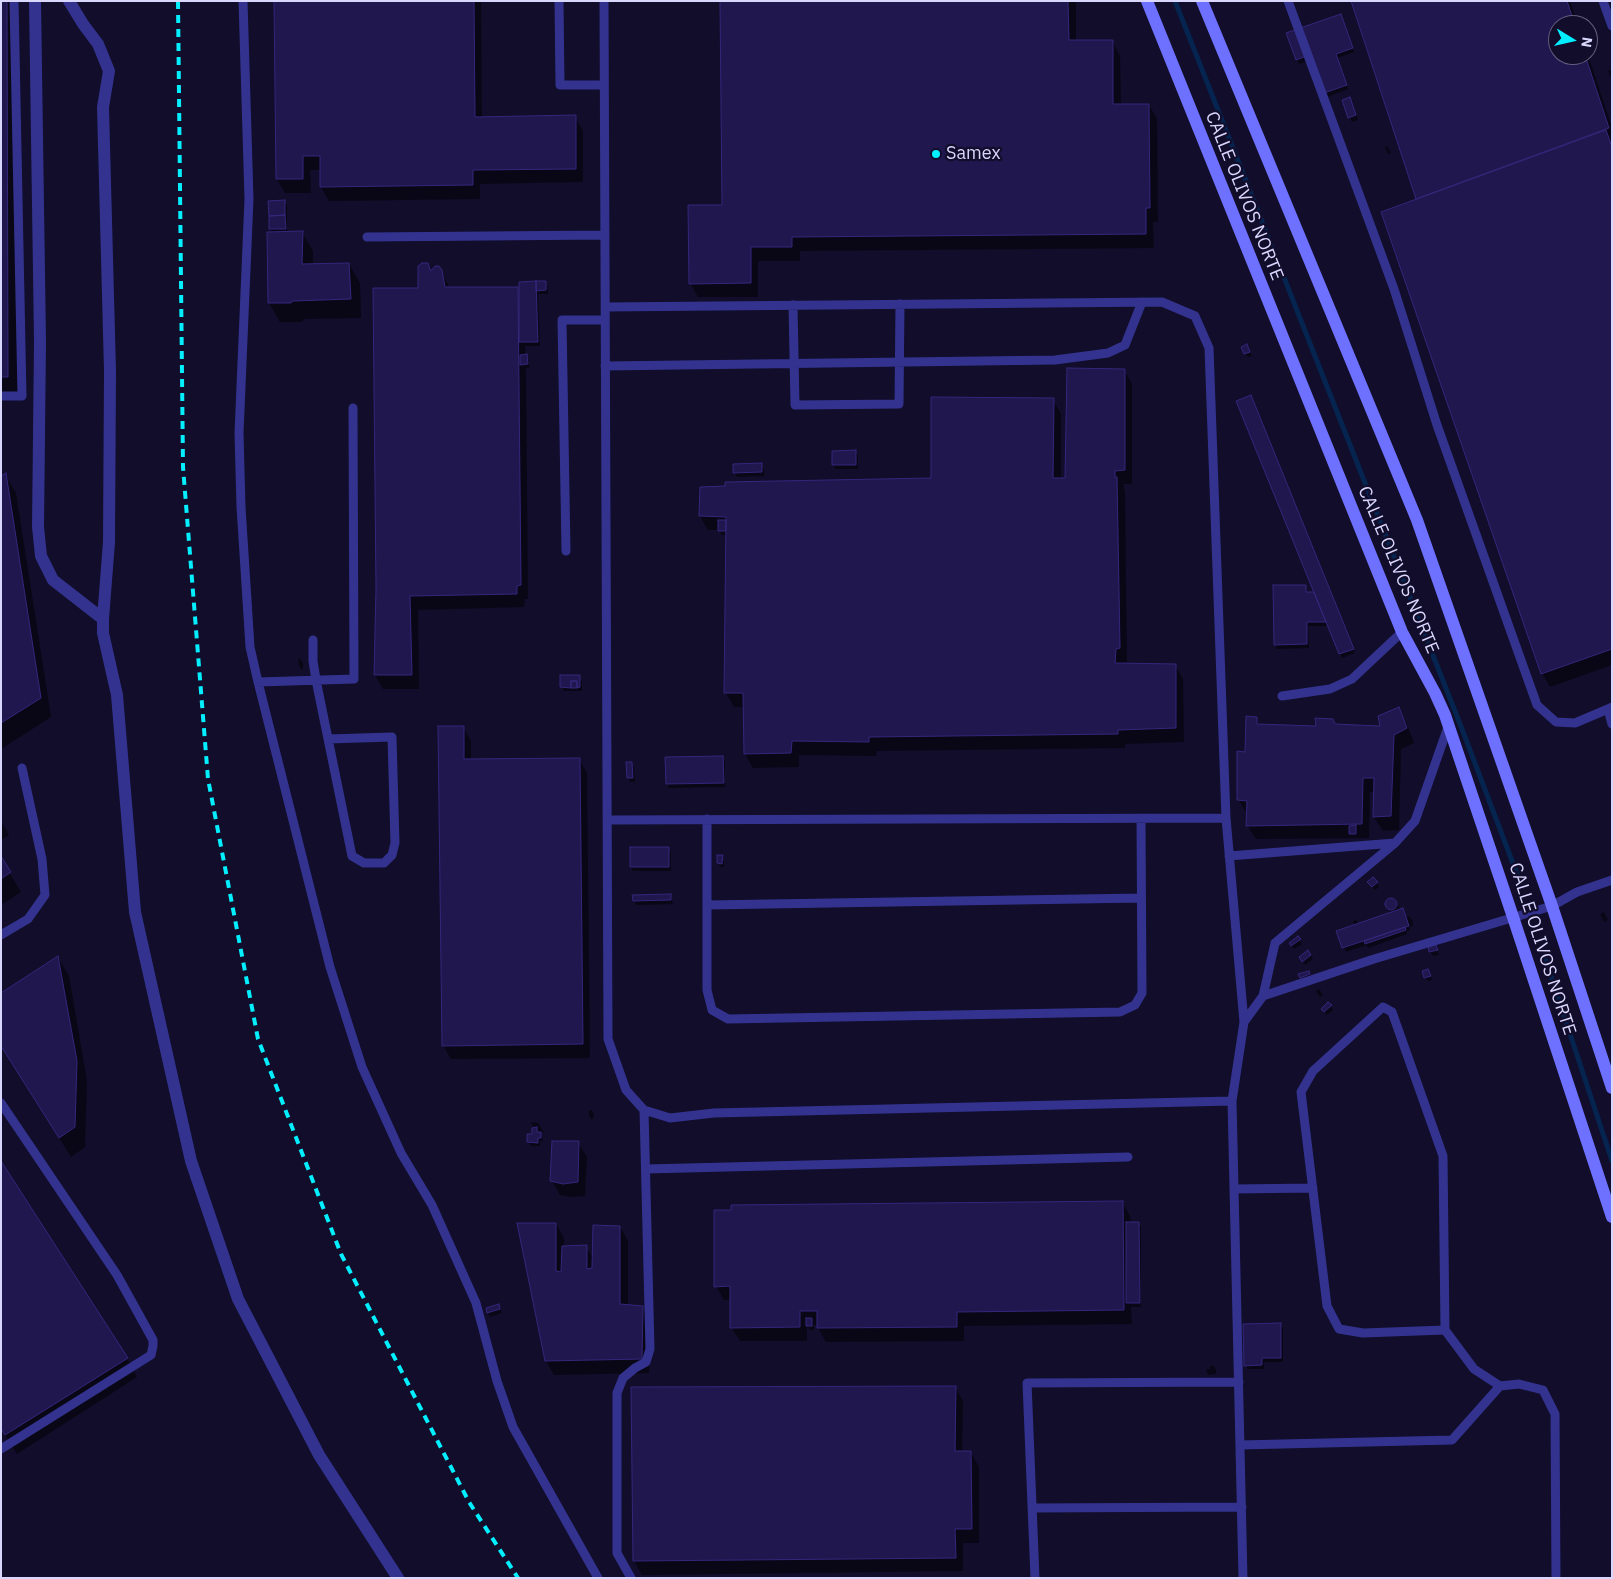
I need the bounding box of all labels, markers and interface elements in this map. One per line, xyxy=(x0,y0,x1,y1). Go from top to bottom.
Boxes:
north arrow xyxy=(1548,15,1598,65)
text: N xyxy=(1577,36,1597,49)
street label: CALLE OLIVOS NORTE xyxy=(1200,109,1288,283)
place label: Samex xyxy=(946,143,1001,165)
marker: Samex xyxy=(930,148,942,160)
street label: CALLE OLIVOS NORTE xyxy=(1353,483,1443,657)
street label: CALLE OLIVOS NORTE xyxy=(1504,860,1580,1038)

